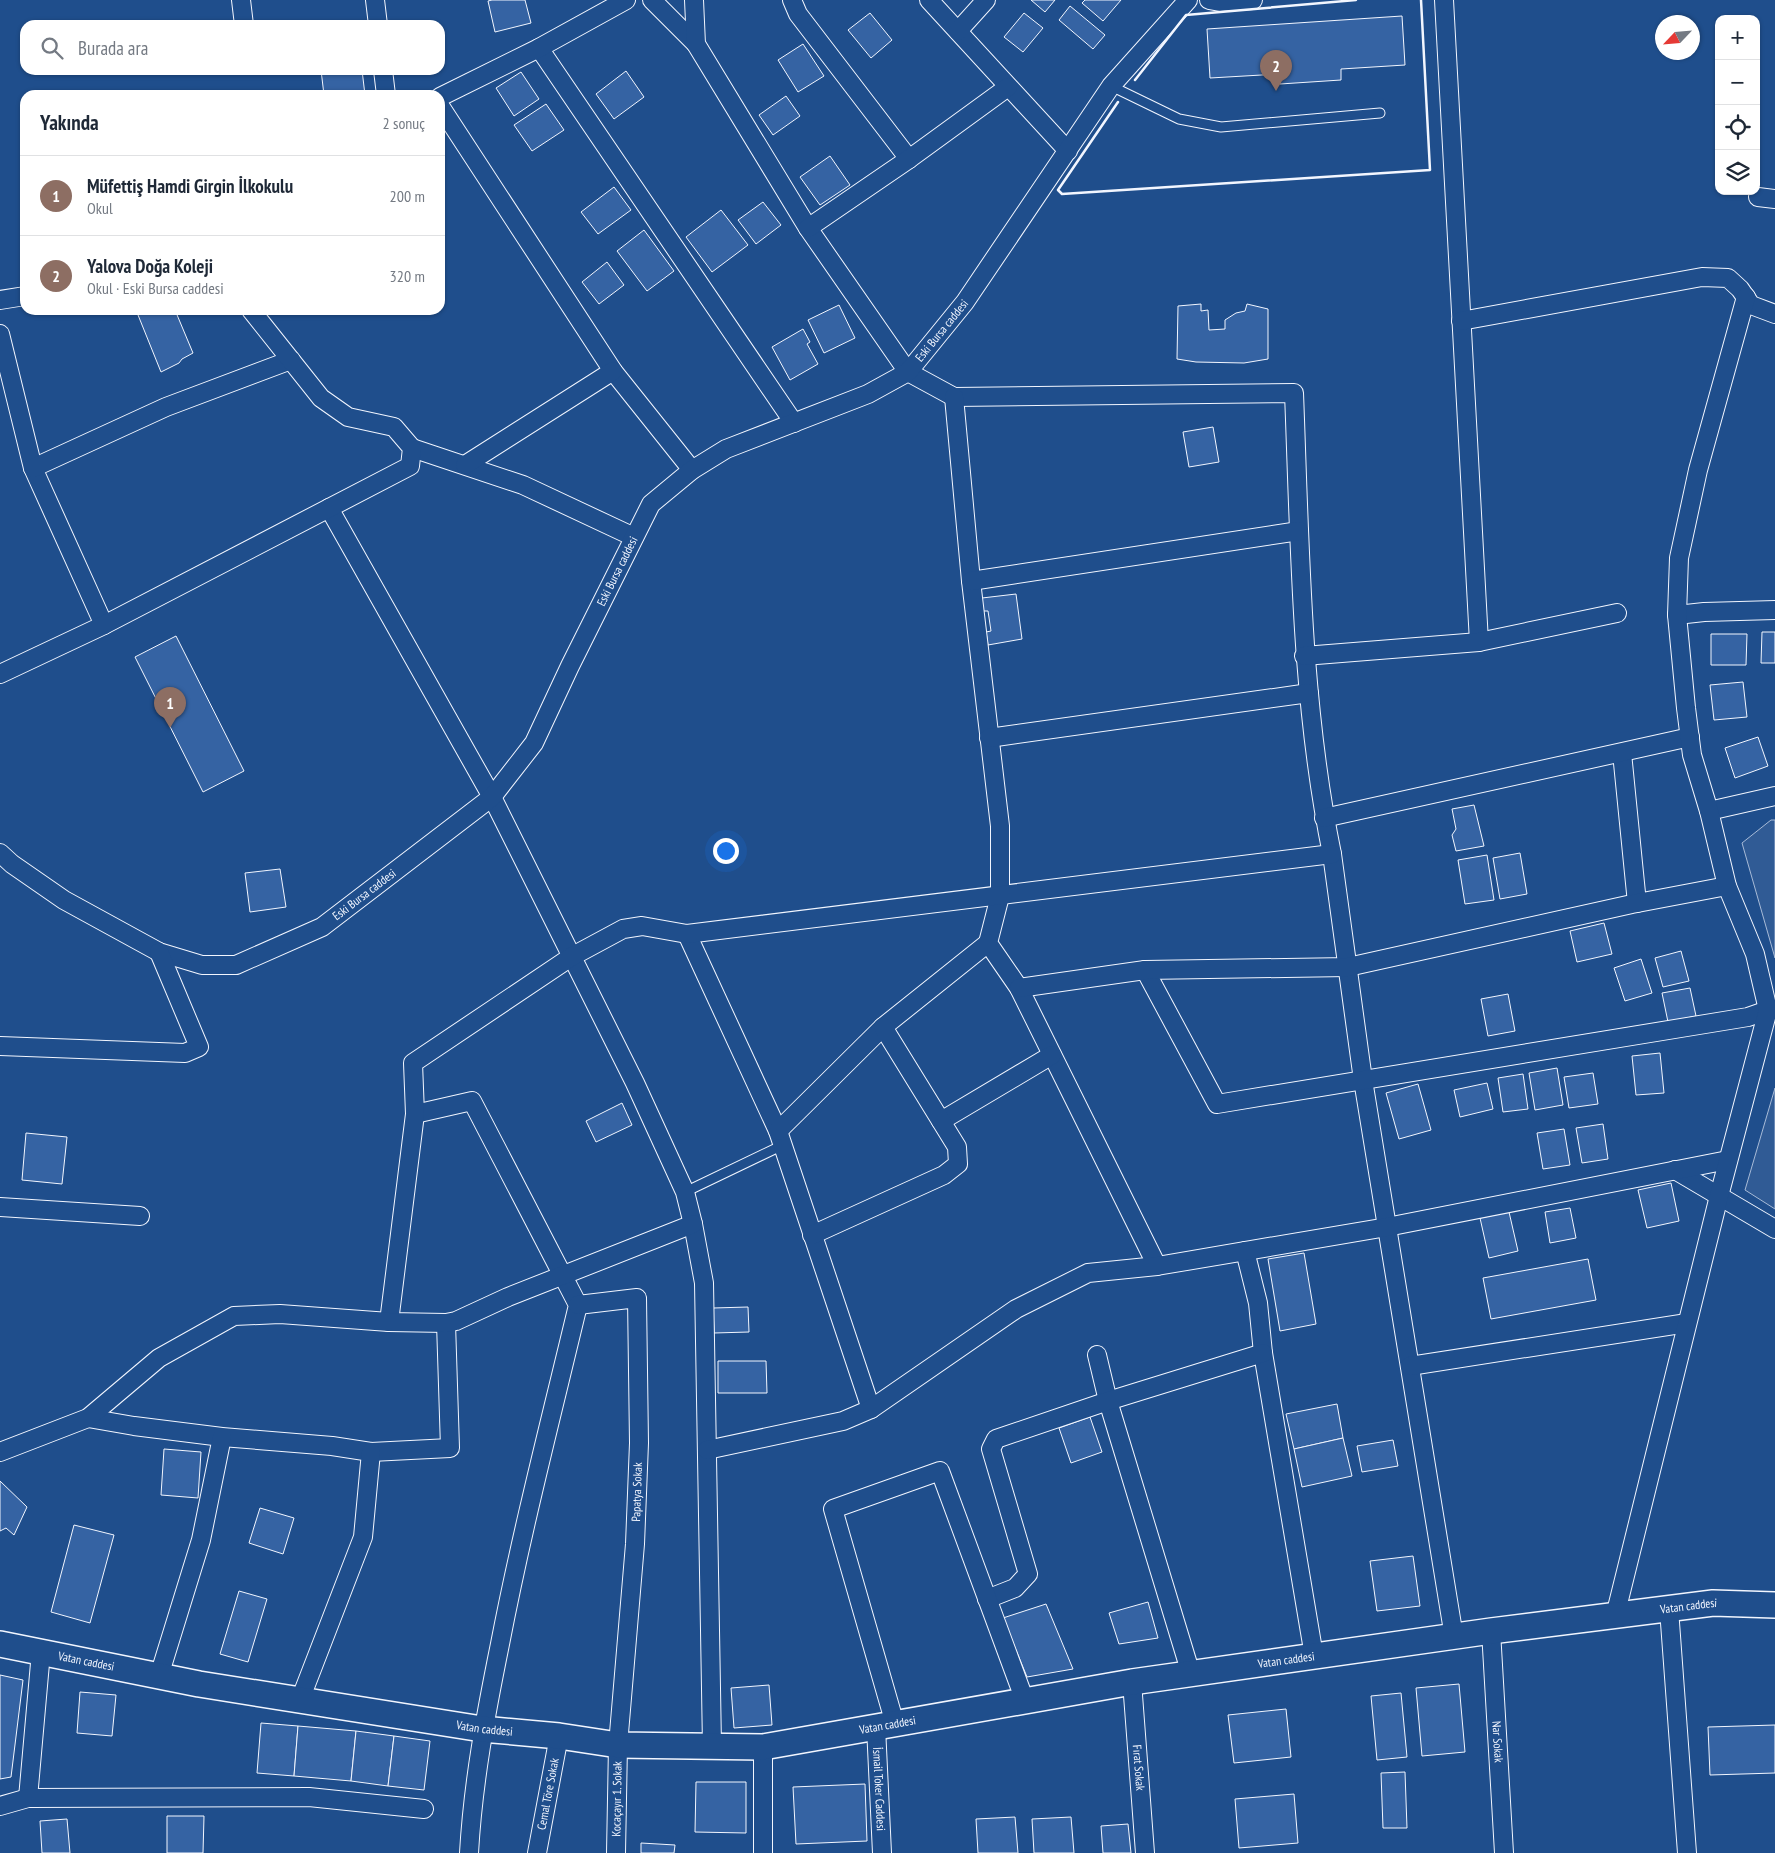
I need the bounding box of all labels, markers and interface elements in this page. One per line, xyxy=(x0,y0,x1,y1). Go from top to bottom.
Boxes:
north arrow xyxy=(1655,15,1700,60)
map controls xyxy=(1715,15,1760,195)
button: + xyxy=(1715,15,1760,60)
search box xyxy=(20,20,445,75)
icon: search xyxy=(38,34,66,62)
text: Burada ara xyxy=(78,36,148,60)
pin: 2 xyxy=(1260,50,1292,91)
button: − xyxy=(1715,60,1760,105)
button: locate xyxy=(1715,105,1760,150)
text: Yakında xyxy=(40,109,99,136)
text: 2 sonuç xyxy=(382,113,425,133)
button: layers xyxy=(1715,150,1760,195)
text: Müfettiş Hamdi Girgin İlkokulu xyxy=(87,174,293,198)
text: 1 xyxy=(52,186,60,206)
text: 200 m xyxy=(390,186,425,206)
text: Okul xyxy=(87,198,113,218)
text: Yalova Doğa Koleji xyxy=(87,254,213,278)
text: 2 xyxy=(52,266,60,286)
text: 320 m xyxy=(390,266,425,286)
text: Okul · Eski Bursa caddesi xyxy=(87,278,224,298)
street label: Eski Bursa caddesi xyxy=(912,296,971,364)
street label: Eski Bursa caddesi xyxy=(593,534,641,608)
pin: 1 xyxy=(154,687,186,728)
your location xyxy=(713,838,739,864)
street label: Eski Bursa caddesi xyxy=(329,865,399,923)
street label: Papatya Sokak xyxy=(628,1462,645,1522)
street label: Vatan caddesi xyxy=(1658,1595,1717,1617)
street label: Vatan caddesi xyxy=(56,1648,116,1674)
street label: Vatan caddesi xyxy=(1256,1648,1315,1671)
street label: Vatan caddesi xyxy=(857,1712,917,1737)
street label: Vatan caddesi xyxy=(454,1717,514,1739)
street label: Nar Sokak xyxy=(1489,1721,1507,1763)
street label: Fırat Sokak xyxy=(1130,1744,1148,1792)
street label: İsmail Toker Caddesi xyxy=(870,1747,889,1831)
street label: Cemal Töre Sokak xyxy=(534,1756,562,1831)
street label: Kocaçayır 1. Sokak xyxy=(608,1761,625,1837)

